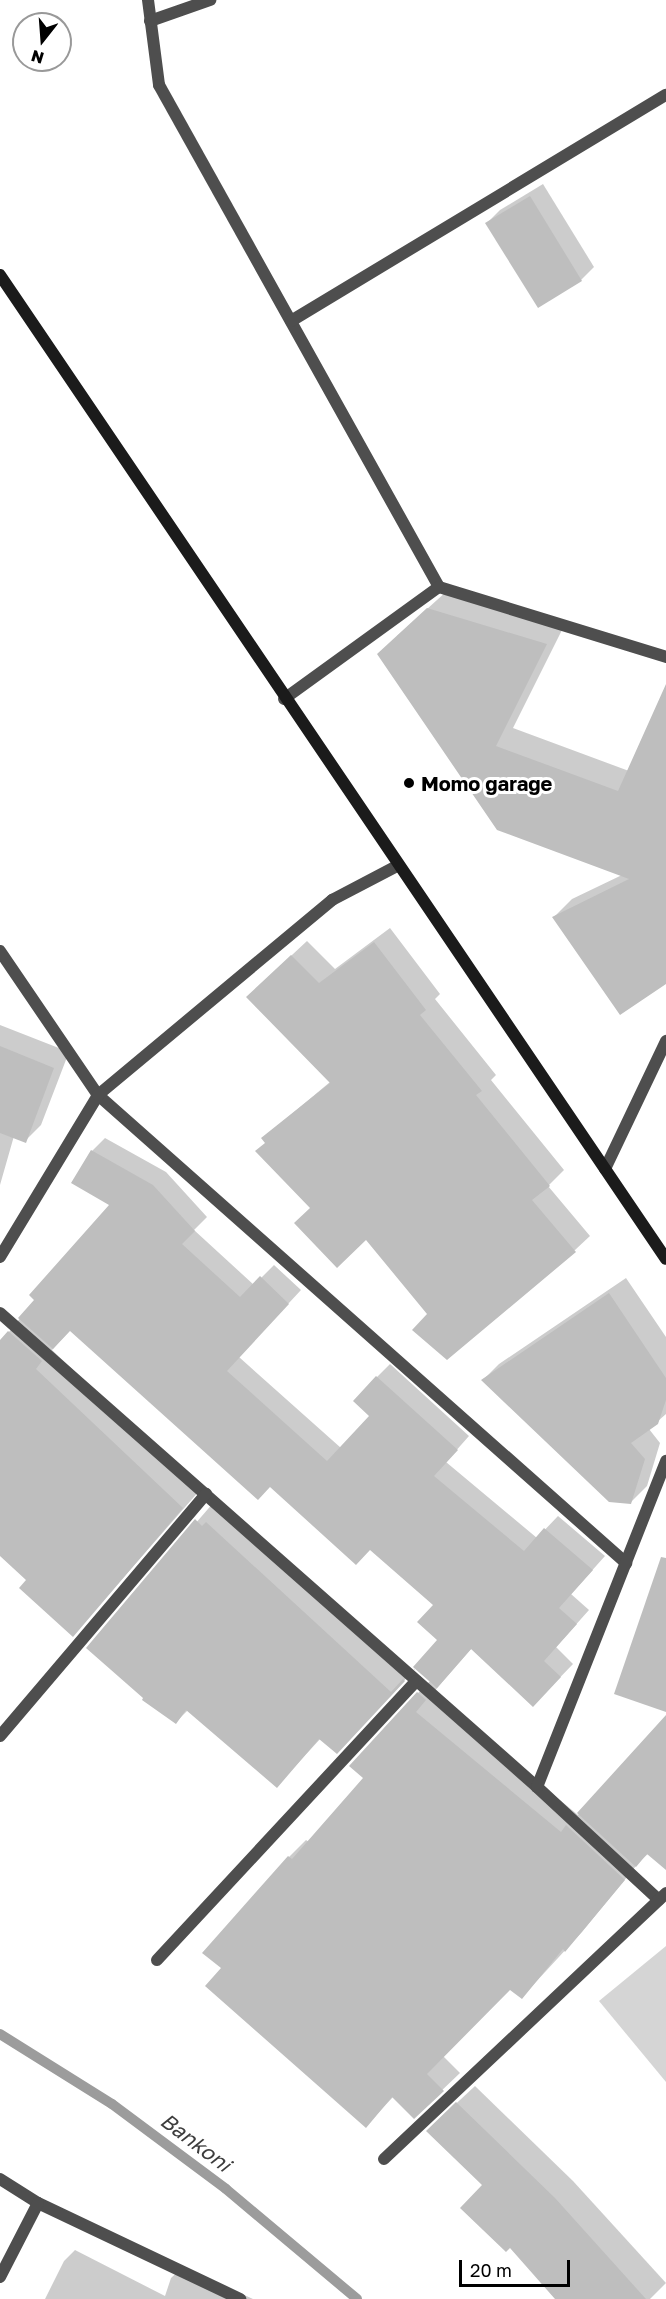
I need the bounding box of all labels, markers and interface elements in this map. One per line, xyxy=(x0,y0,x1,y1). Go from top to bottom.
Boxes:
north arrow xyxy=(12,12,72,72)
text: N xyxy=(29,46,46,69)
place label: Momo garage xyxy=(421,771,552,795)
marker: Momo garage xyxy=(402,776,416,790)
water label: Bankoni xyxy=(156,2107,236,2177)
scale bar xyxy=(462,2248,573,2286)
text: 20 m xyxy=(470,2259,512,2281)

